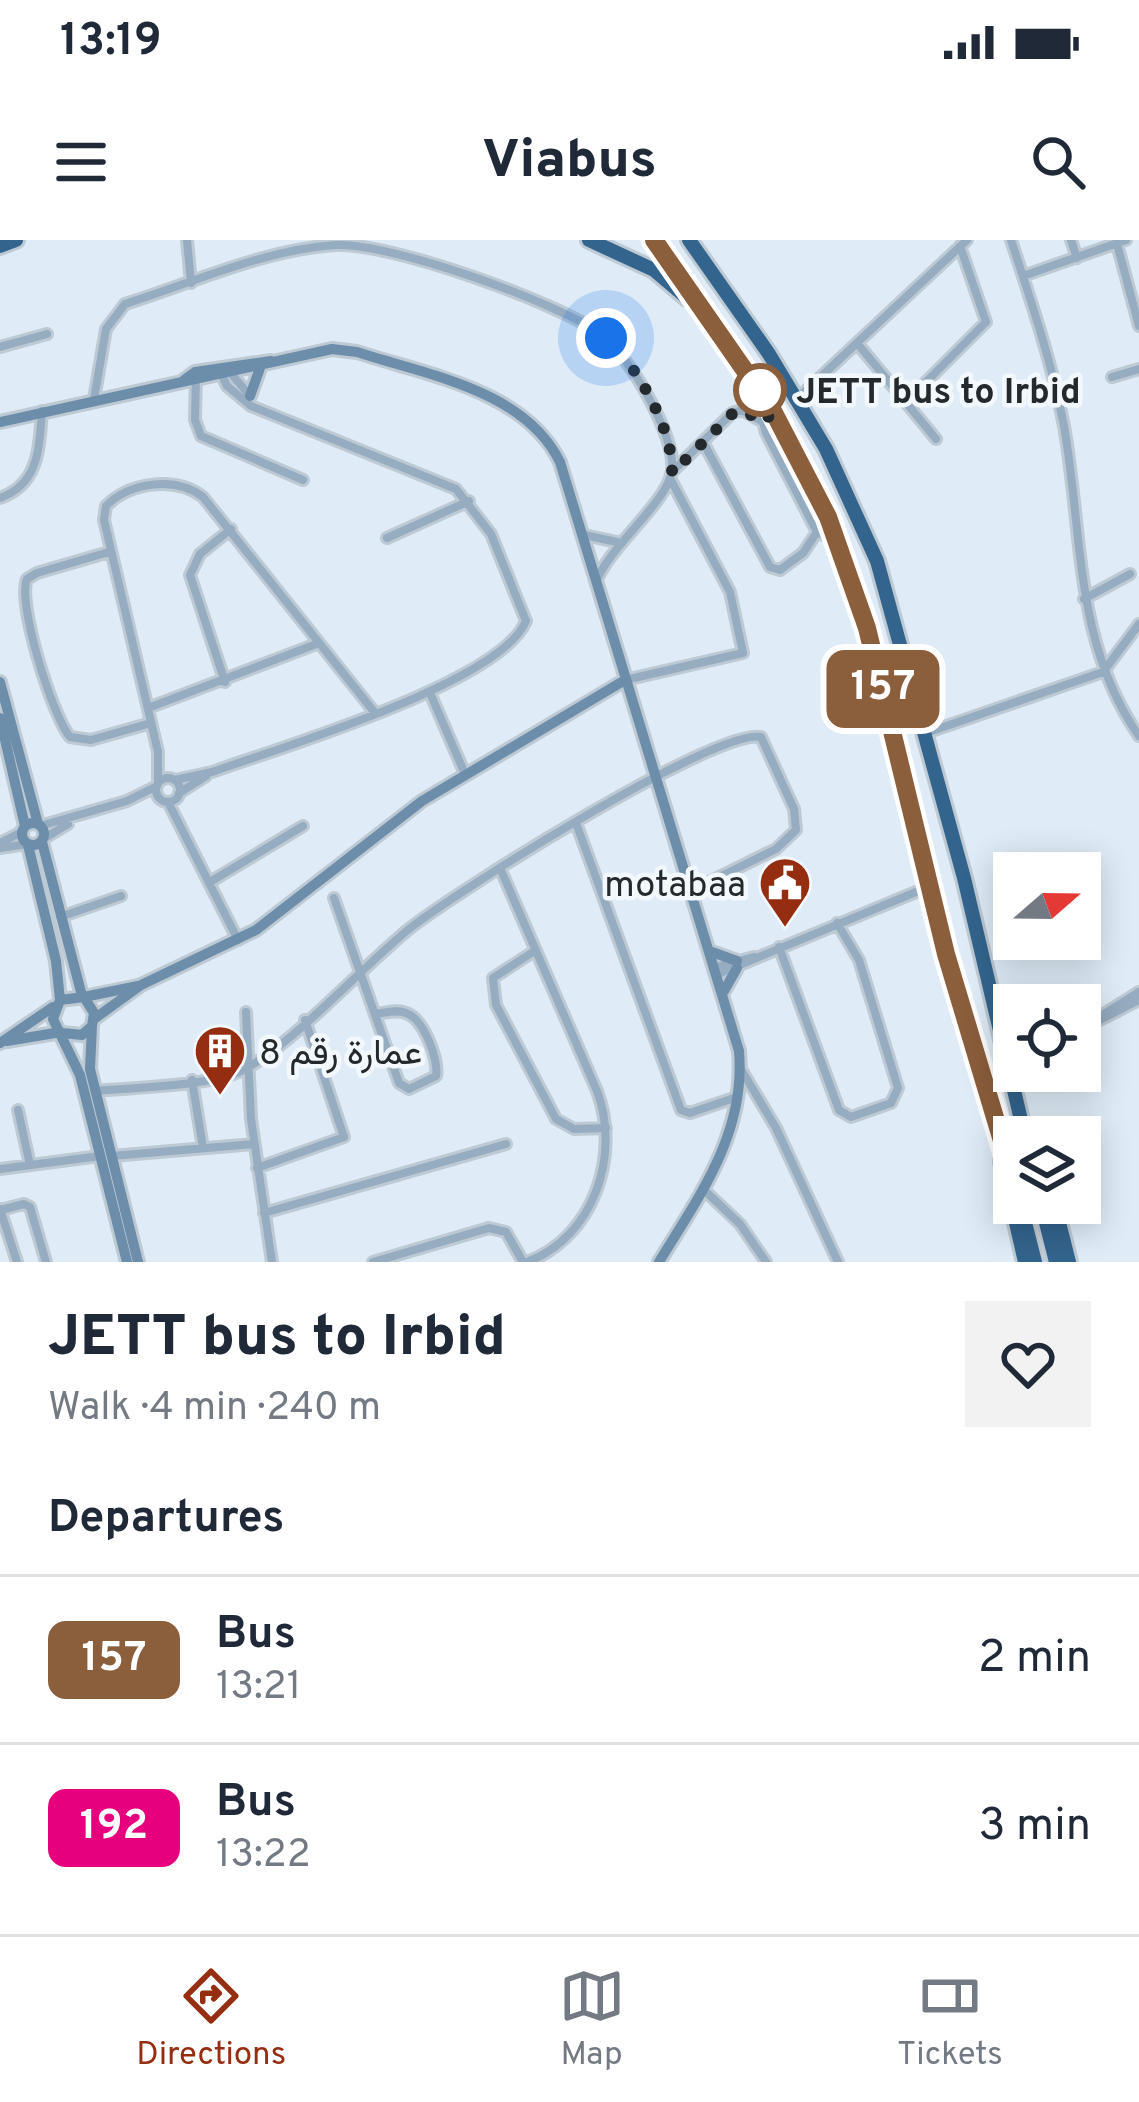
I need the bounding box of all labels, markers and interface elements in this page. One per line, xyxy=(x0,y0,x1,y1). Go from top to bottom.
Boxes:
text: 13:19 xyxy=(60,14,162,71)
text: Viabus xyxy=(482,128,657,197)
icon: menu xyxy=(48,129,114,195)
icon: search xyxy=(1025,129,1091,195)
your location xyxy=(576,308,636,368)
marker: JETT bus to Irbid xyxy=(735,365,785,415)
place label: JETT bus to Irbid xyxy=(796,371,1081,417)
line badge: 157 xyxy=(814,650,952,728)
text: 157 xyxy=(850,662,916,715)
north arrow xyxy=(993,852,1101,960)
map controls xyxy=(993,852,1101,1224)
public building icon: motabaa xyxy=(757,855,813,929)
place label: motabaa xyxy=(604,864,746,910)
button: locate xyxy=(993,984,1101,1092)
building icon: عمارة رقم 8 xyxy=(192,1023,248,1097)
place label: عمارة رقم 8 xyxy=(259,1032,422,1078)
button: layers xyxy=(993,1116,1101,1224)
button: heart xyxy=(965,1301,1091,1427)
text: JETT bus to Irbid xyxy=(48,1304,506,1376)
text: Walk · 4 min · 240 m xyxy=(48,1385,381,1434)
text: Departures xyxy=(48,1491,284,1548)
text: Bus xyxy=(216,1607,296,1664)
text: 2 min xyxy=(978,1631,1091,1688)
text: 157 xyxy=(81,1633,147,1686)
text: 13:21 xyxy=(216,1664,301,1713)
text: Bus xyxy=(216,1775,296,1832)
text: 3 min xyxy=(978,1799,1091,1856)
text: 192 xyxy=(80,1801,148,1854)
text: 13:22 xyxy=(216,1832,311,1881)
tab: Directions xyxy=(136,1963,286,2077)
tab: Map xyxy=(559,1963,625,2077)
tab: Tickets xyxy=(897,1963,1003,2077)

